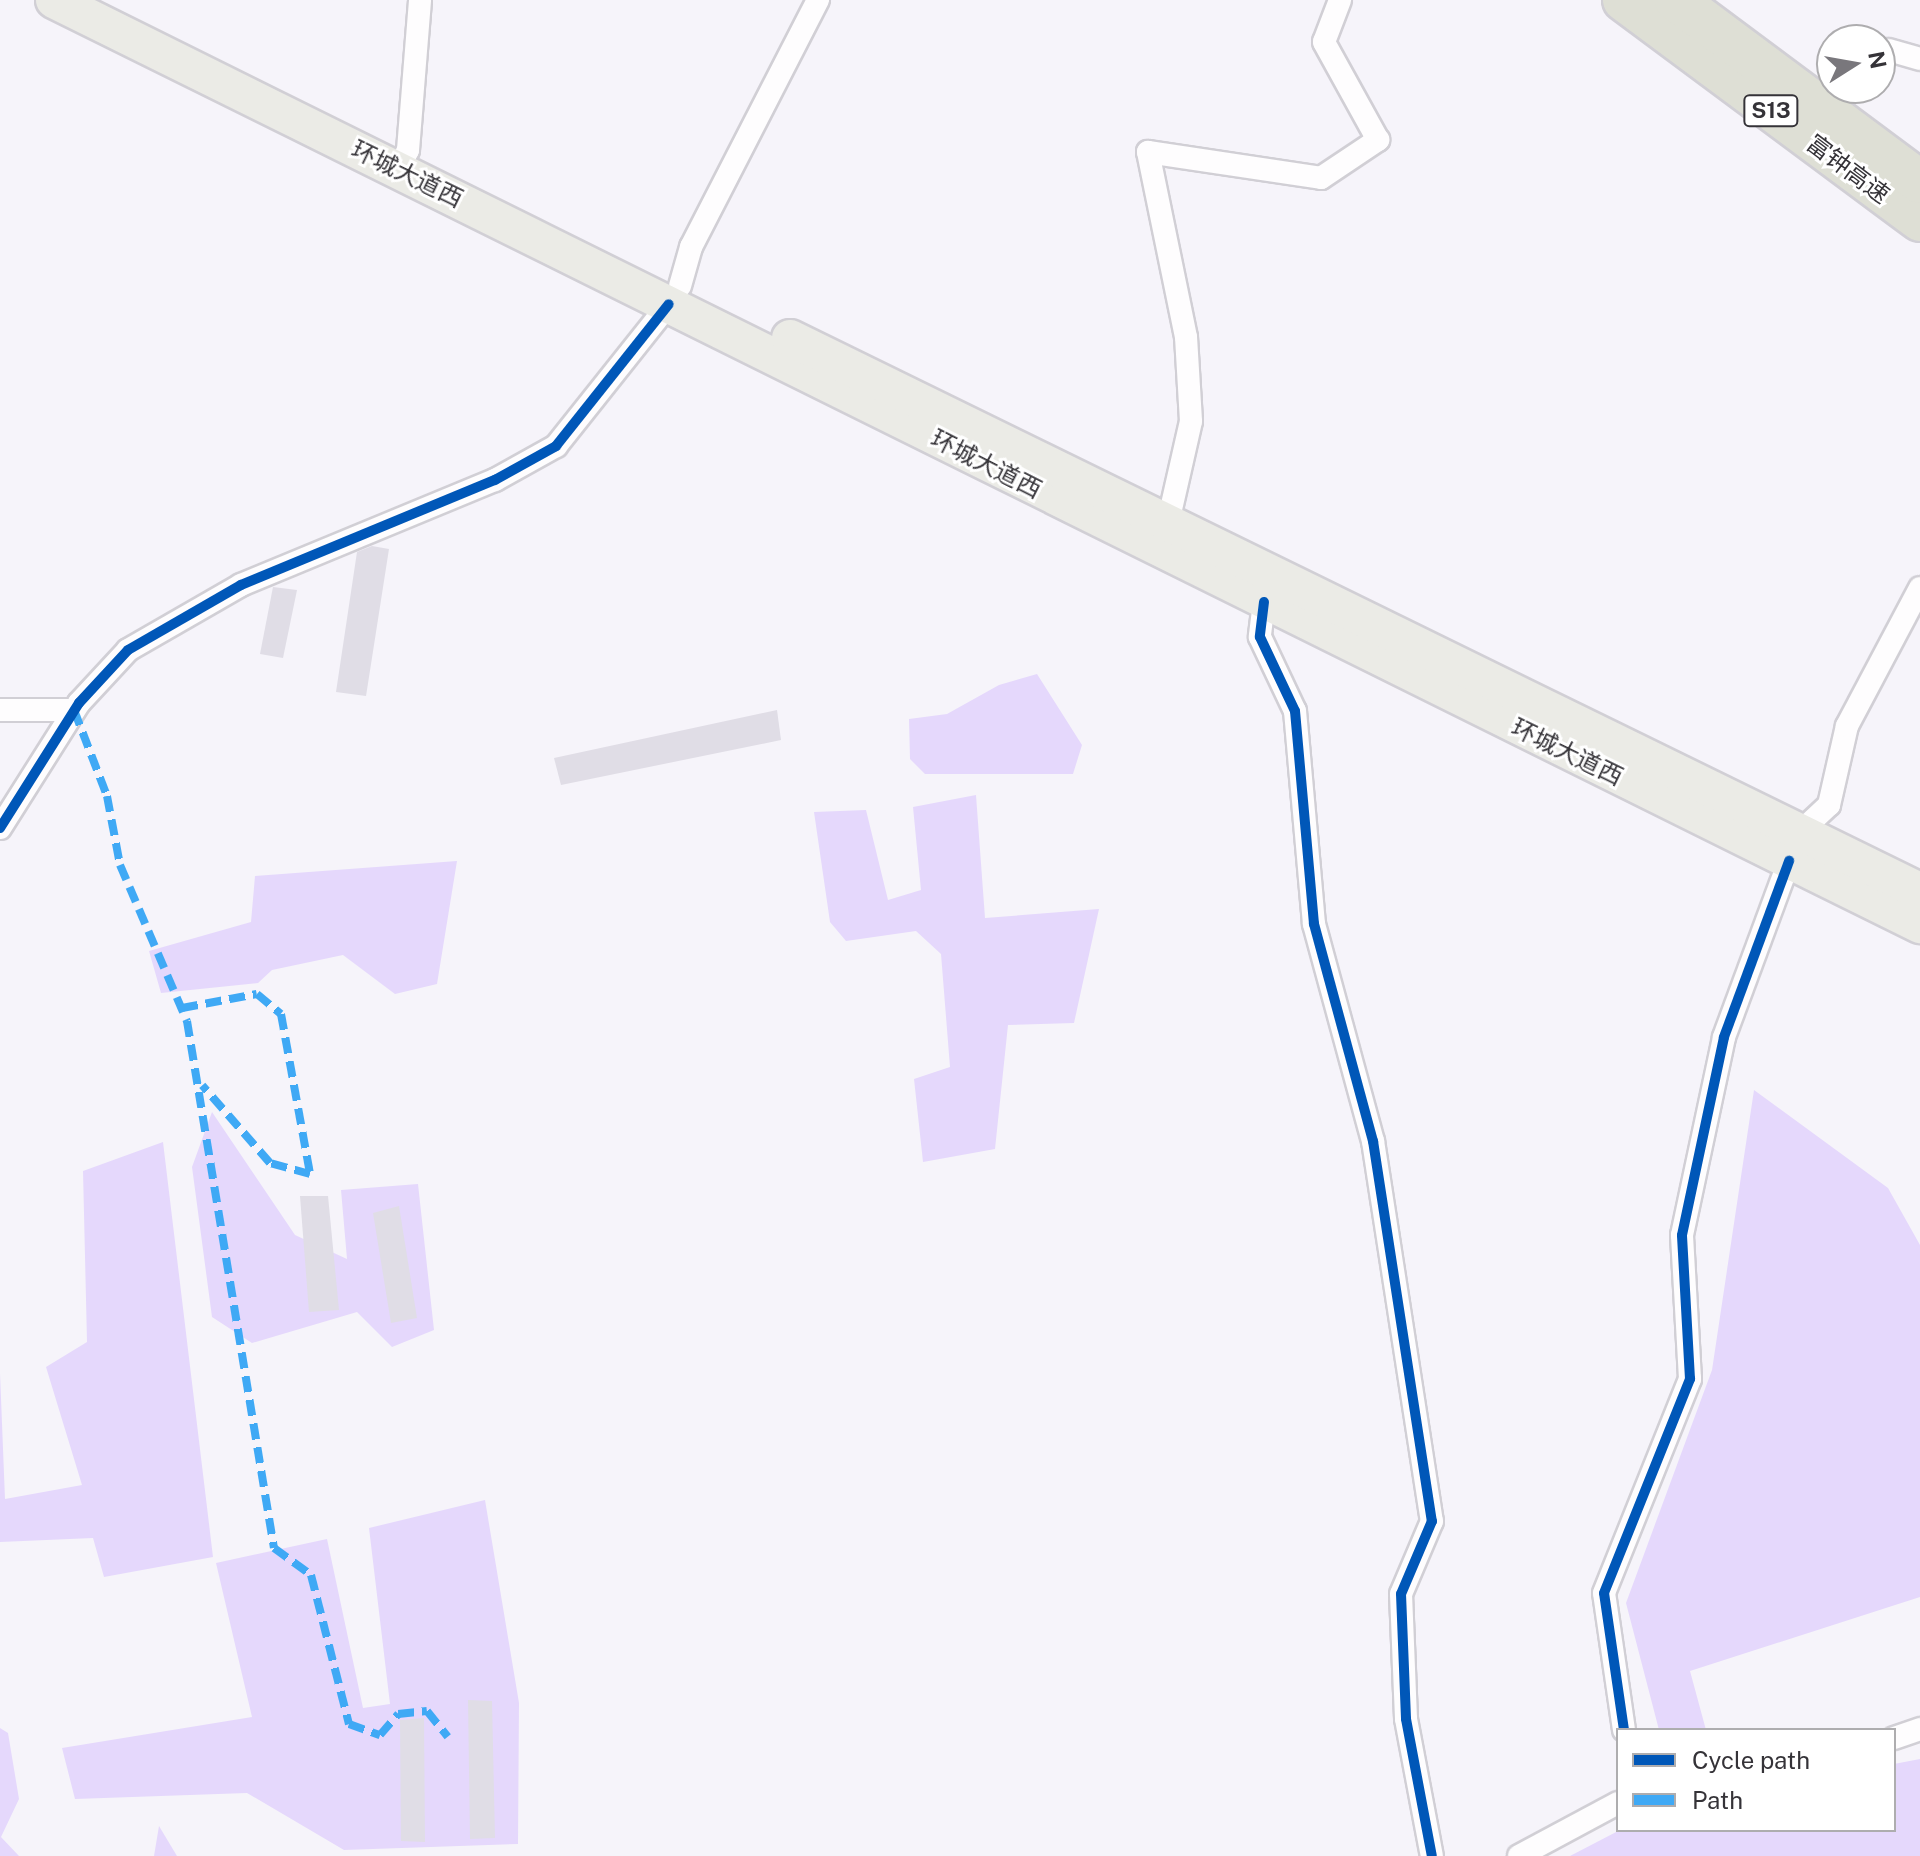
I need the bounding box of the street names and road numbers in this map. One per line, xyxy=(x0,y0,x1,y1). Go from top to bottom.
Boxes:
road number: S13 xyxy=(1743,93,1799,129)
street label: 富钟高速 xyxy=(1801,129,1895,209)
street label: 环城大道西 xyxy=(347,135,467,213)
street label: 环城大道西 xyxy=(926,424,1046,504)
street label: 环城大道西 xyxy=(1507,713,1627,791)

